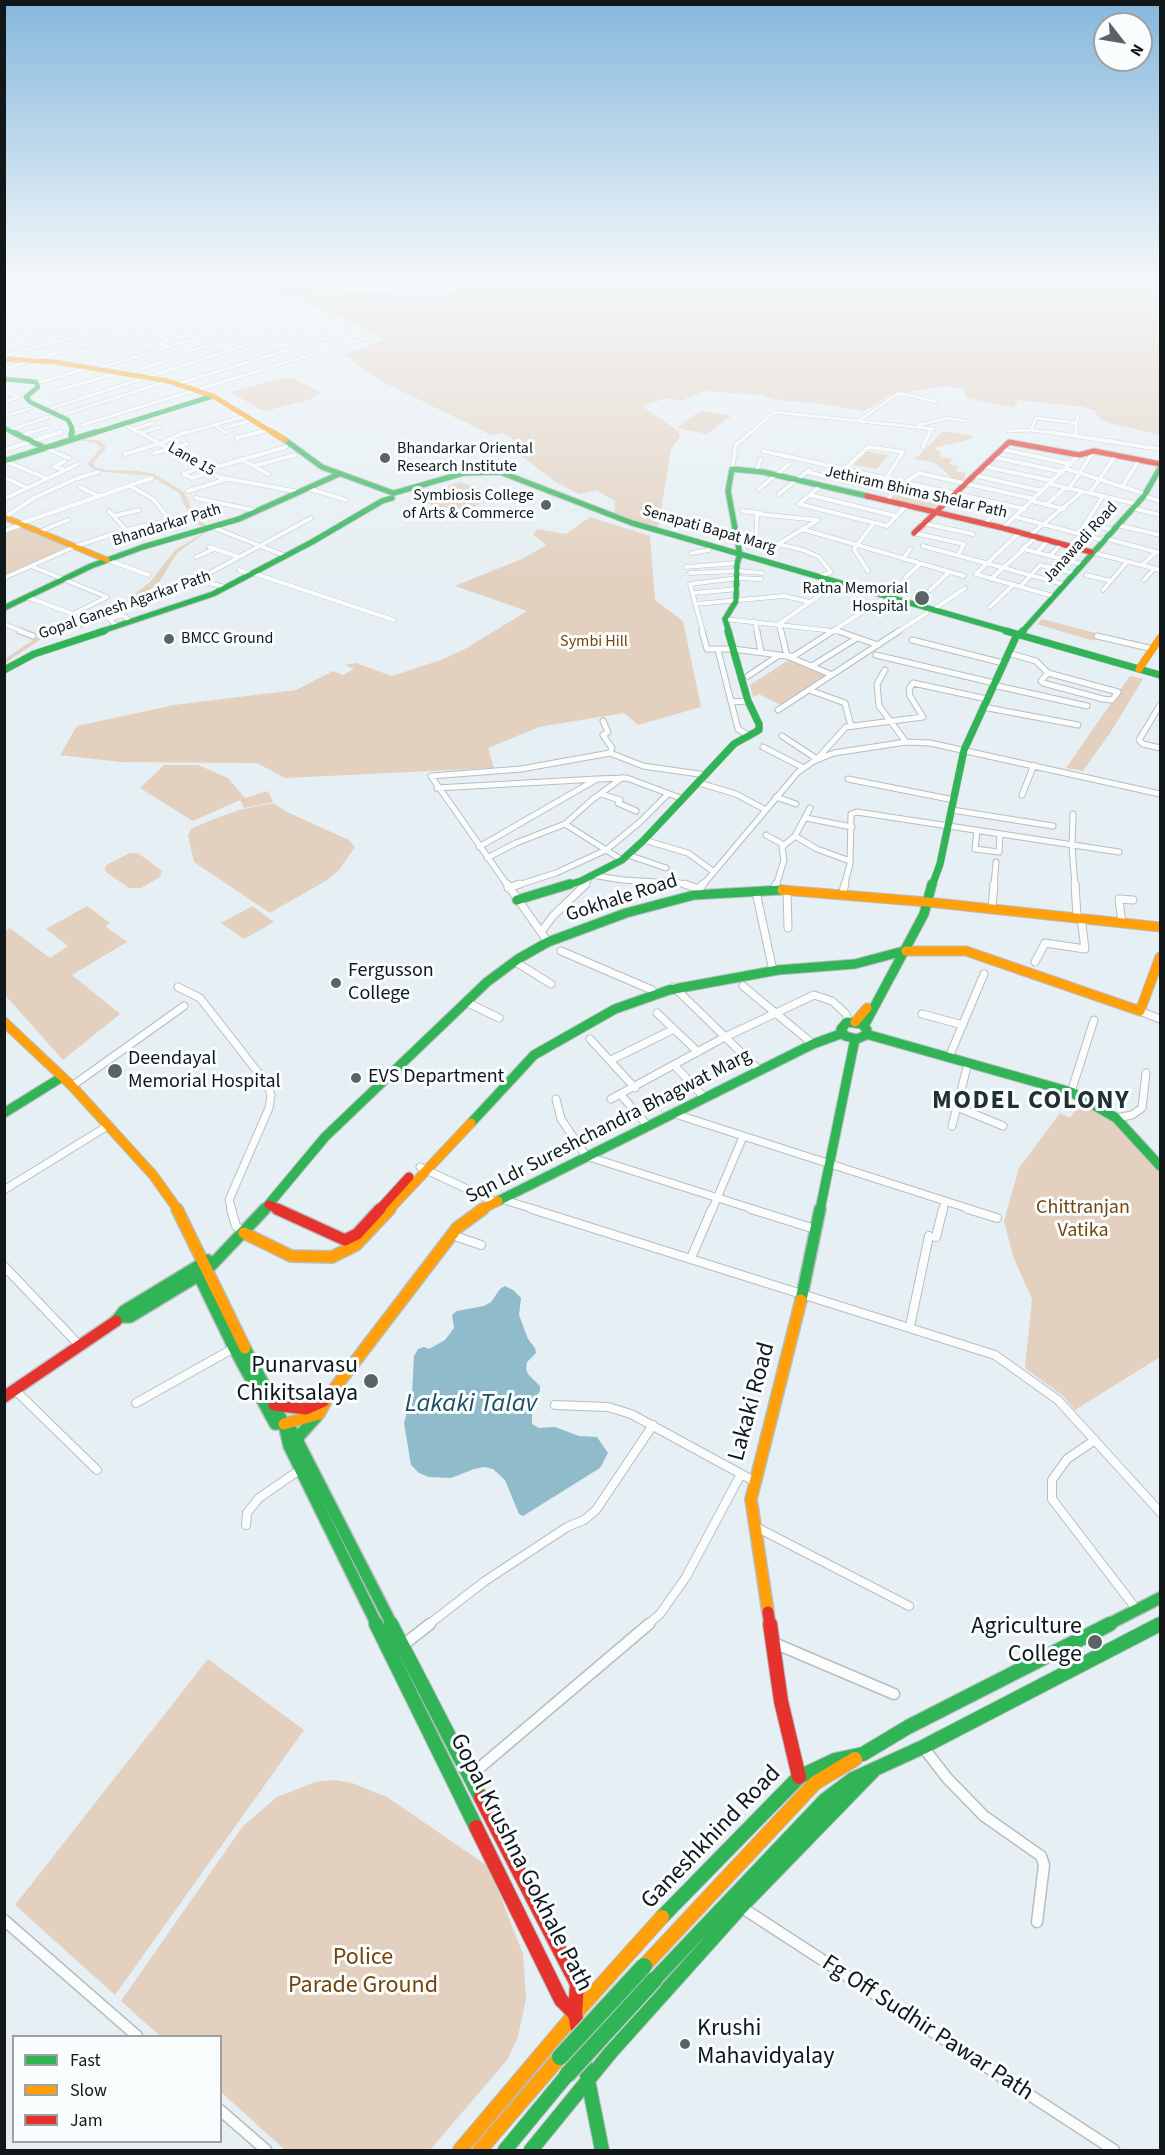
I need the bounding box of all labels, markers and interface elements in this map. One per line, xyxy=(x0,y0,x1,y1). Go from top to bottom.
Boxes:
north arrow xyxy=(1093,12,1153,72)
text: N xyxy=(1125,40,1149,60)
street label: Lane 15 xyxy=(164,439,218,481)
place label: Bhandarkar Oriental Research Institute xyxy=(397,439,533,477)
marker: Bhandarkar Oriental Research Institute xyxy=(378,451,392,465)
street label: Jethiram Bhima Shelar Path xyxy=(823,463,1009,523)
place label: Symbiosis College of Arts & Commerce xyxy=(403,486,534,524)
marker: Symbiosis College of Arts & Commerce xyxy=(539,498,553,512)
street label: Janawadi Road xyxy=(1040,499,1122,587)
street label: Bhandarkar Path xyxy=(110,500,224,552)
street label: Senapati Bapat Marg xyxy=(640,502,778,558)
street label: Gopal Ganesh Agarkar Path xyxy=(36,567,214,645)
place label: Ratna Memorial Hospital xyxy=(803,579,908,617)
marker: Ratna Memorial Hospital xyxy=(913,589,931,607)
place label: BMCC Ground xyxy=(181,629,273,649)
marker: BMCC Ground xyxy=(162,632,176,646)
park label: Symbi Hill xyxy=(560,632,628,652)
street label: Gokhale Road xyxy=(563,870,681,928)
place label: Fergusson College xyxy=(348,960,434,1007)
marker: Fergusson College xyxy=(329,976,343,990)
street label: Sqn Ldr Sureshchandra Bhagwat Marg xyxy=(462,1044,756,1210)
place label: Deendayal Memorial Hospital xyxy=(128,1048,281,1095)
marker: Deendayal Memorial Hospital xyxy=(106,1062,124,1080)
place label: EVS Department xyxy=(368,1066,504,1090)
marker: EVS Department xyxy=(349,1071,363,1085)
district label: MODEL COLONY xyxy=(932,1086,1130,1118)
park label: Chittranjan Vatika xyxy=(1036,1197,1130,1244)
street label: Lakaki Road xyxy=(723,1340,783,1464)
place label: Punarvasu Chikitsalaya xyxy=(236,1353,358,1409)
marker: Punarvasu Chikitsalaya xyxy=(362,1372,380,1390)
water label: Lakaki Talav xyxy=(405,1389,537,1421)
place label: Agriculture College xyxy=(971,1614,1082,1670)
marker: Agriculture College xyxy=(1086,1633,1104,1651)
street label: Gopal Krushna Gokhale Path xyxy=(442,1729,598,1997)
street label: Ganeshkhind Road xyxy=(636,1760,788,1916)
park label: Police Parade Ground xyxy=(288,1945,438,2001)
street label: Fg Off Sudhir Pawar Path xyxy=(816,1950,1038,2108)
place label: Krushi Mahavidyalay xyxy=(697,2016,834,2072)
legend xyxy=(12,2035,222,2143)
marker: Krushi Mahavidyalay xyxy=(678,2037,692,2051)
text: Fast xyxy=(70,2048,101,2073)
text: Slow xyxy=(70,2078,107,2103)
text: Jam xyxy=(70,2108,103,2133)

